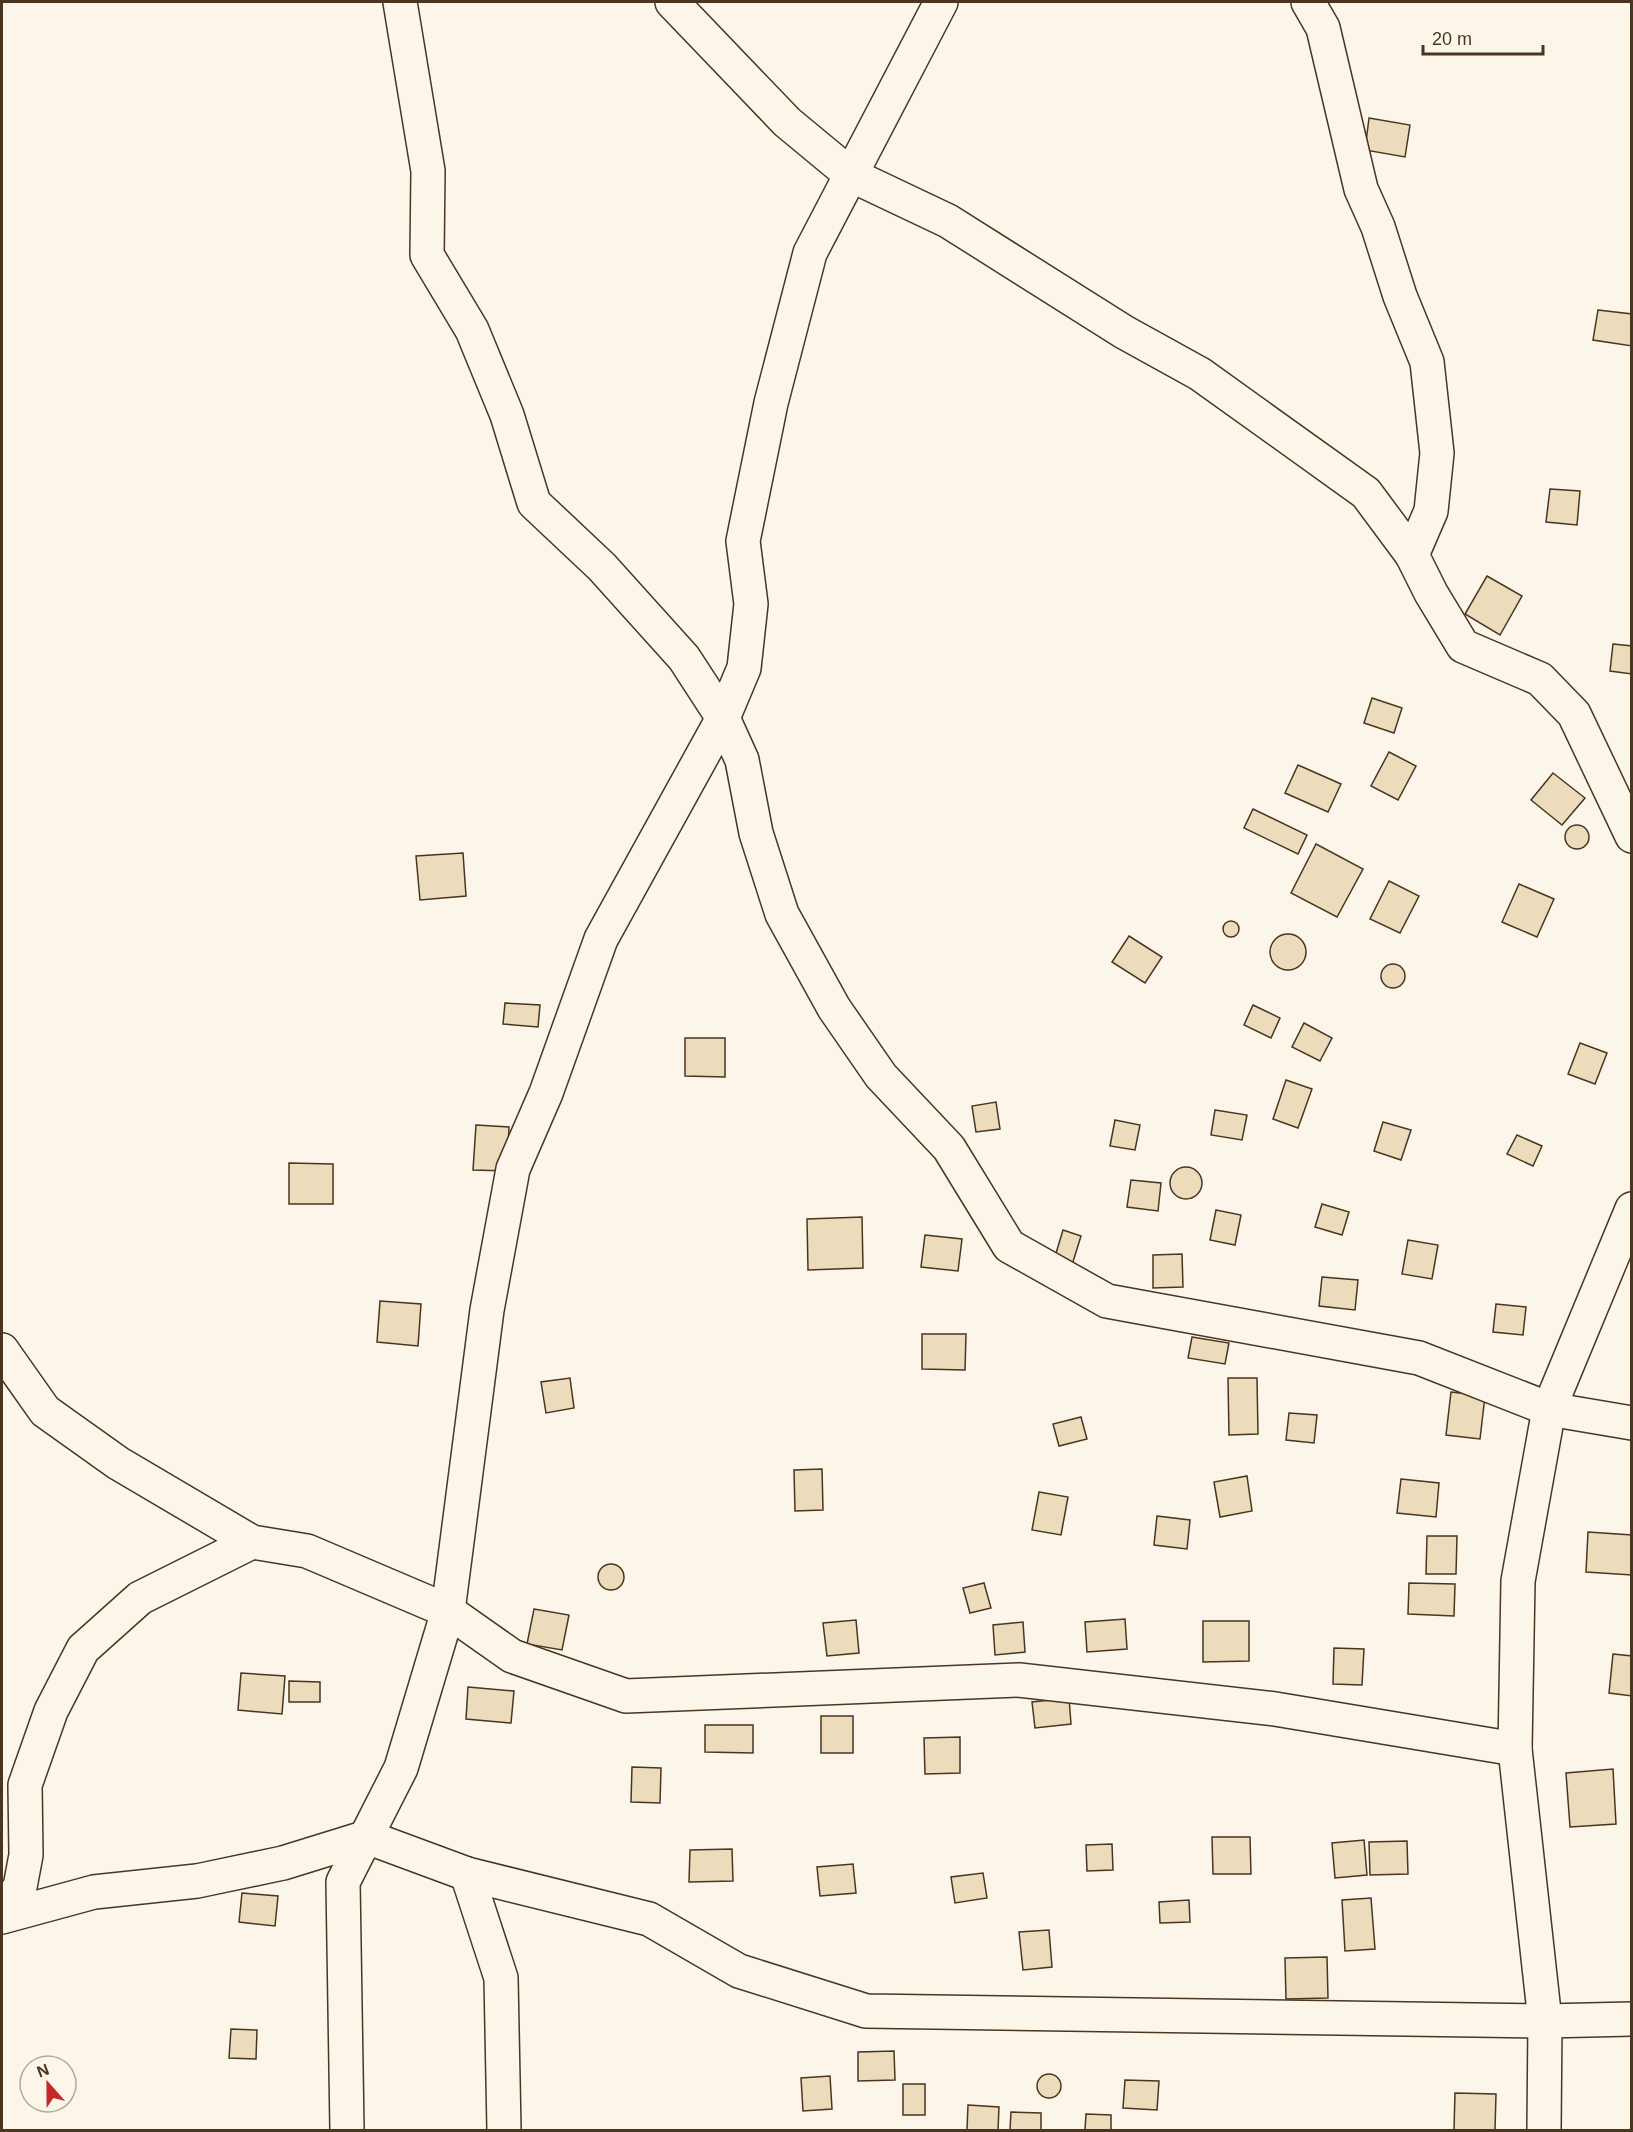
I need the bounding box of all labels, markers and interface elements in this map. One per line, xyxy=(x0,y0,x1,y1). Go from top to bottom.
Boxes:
scale bar xyxy=(1423,18,1543,56)
text: 20 m xyxy=(1432,29,1472,49)
north arrow xyxy=(18,2054,78,2114)
text: N xyxy=(34,2060,51,2080)

